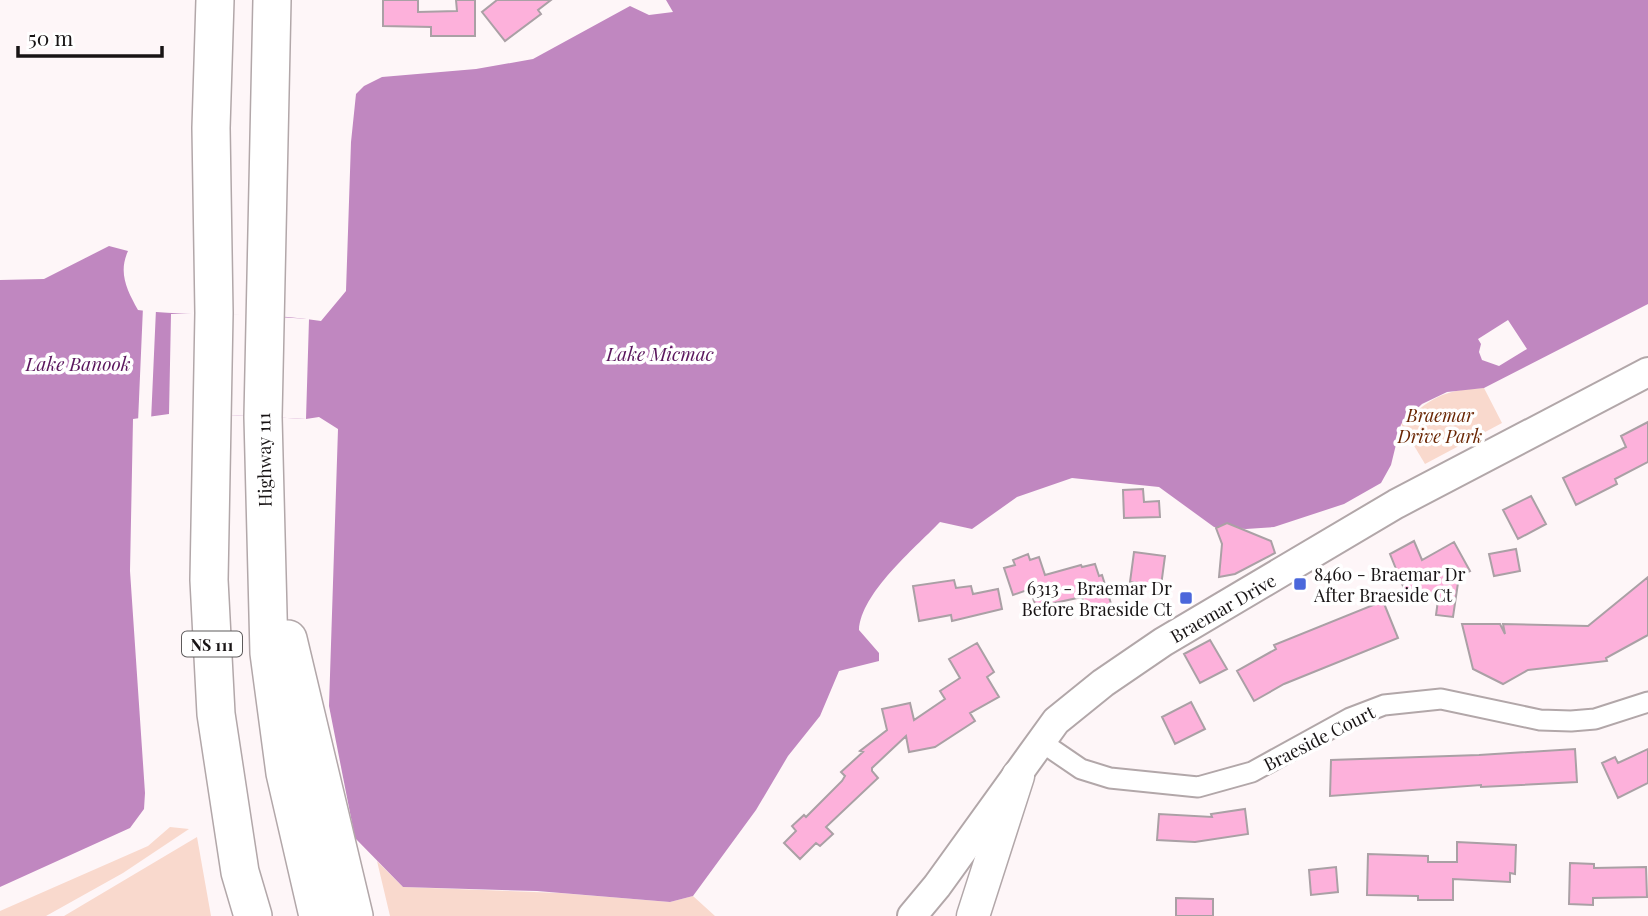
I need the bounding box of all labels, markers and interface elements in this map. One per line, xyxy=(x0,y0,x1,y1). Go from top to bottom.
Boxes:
scale bar xyxy=(18,14,161,58)
text: 50 m xyxy=(28,23,74,51)
water label: Lake Micmac xyxy=(605,340,715,366)
water label: Lake Banook xyxy=(24,350,131,376)
park label: Braemar Drive Park xyxy=(1397,403,1482,448)
street label: Highway 111 xyxy=(251,412,277,507)
place label: 8460 - Braemar Dr After Braeside Ct xyxy=(1313,562,1466,607)
street label: Braemar Drive xyxy=(1166,568,1280,648)
place label: 6313 - Braemar Dr Before Braeside Ct xyxy=(1022,576,1173,621)
marker: 8460 - Braemar Dr After Braeside Ct xyxy=(1292,576,1308,592)
marker: 6313 - Braemar Dr Before Braeside Ct xyxy=(1178,590,1194,606)
road number: NS 111 xyxy=(182,632,242,656)
street label: Braeside Court xyxy=(1259,699,1379,776)

